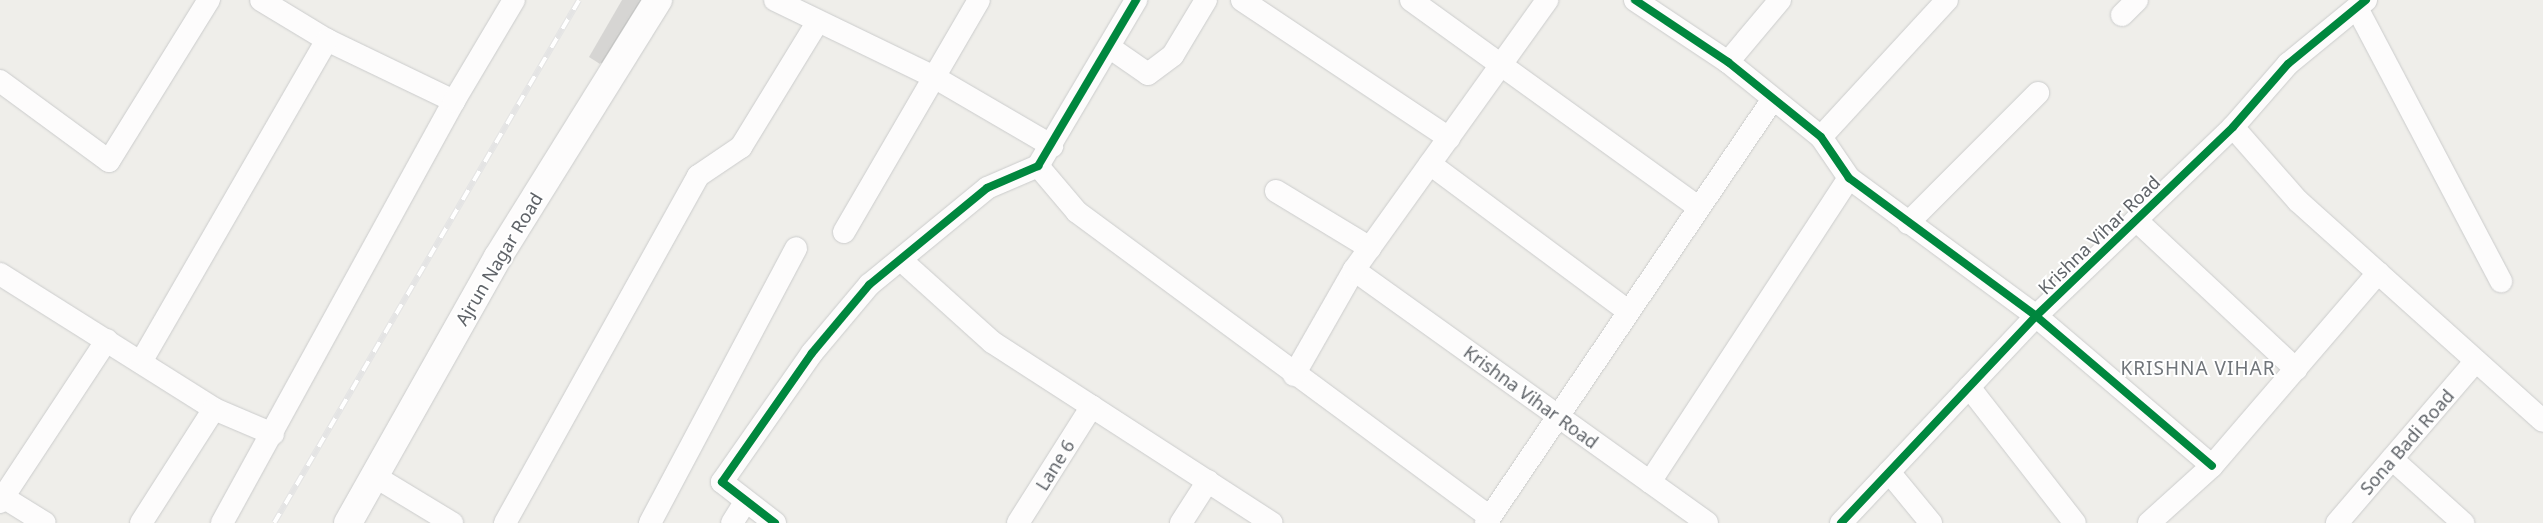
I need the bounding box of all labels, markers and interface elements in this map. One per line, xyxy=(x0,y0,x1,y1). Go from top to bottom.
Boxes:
street label: Krishna Vihar Road xyxy=(2034,171,2164,299)
street label: Ajrun Nagar Road xyxy=(451,189,547,329)
street label: Krishna Vihar Road xyxy=(1460,341,1602,453)
district label: KRISHNA VIHAR xyxy=(2119,358,2277,380)
street label: Sona Badi Road xyxy=(2356,385,2458,499)
street label: Lane 6 xyxy=(1031,436,1079,494)

